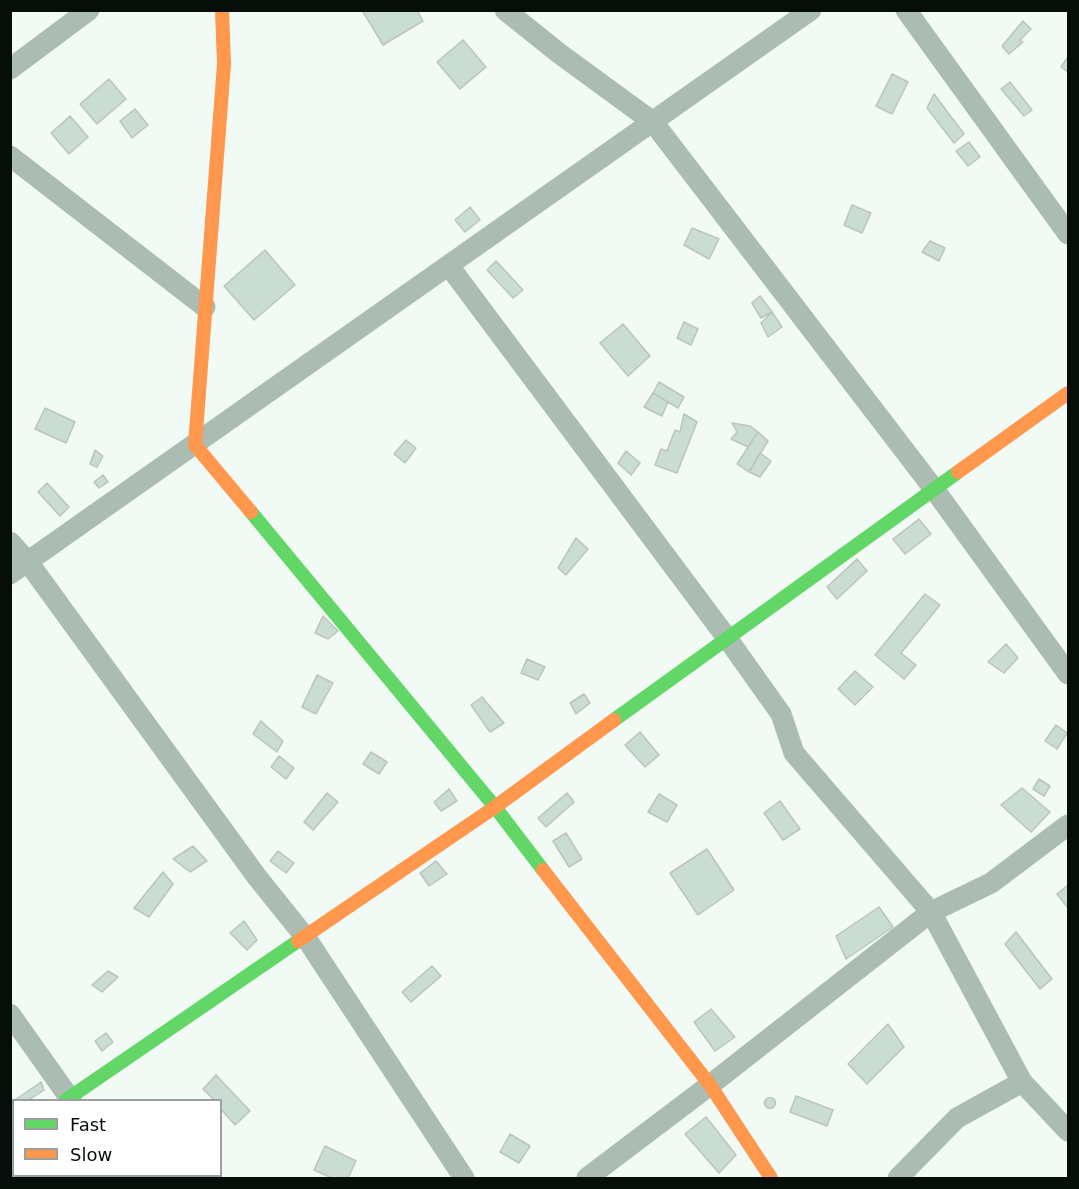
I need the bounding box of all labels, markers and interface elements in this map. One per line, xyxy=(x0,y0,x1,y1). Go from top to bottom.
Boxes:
legend xyxy=(12,1099,222,1177)
text: Fast xyxy=(70,1114,106,1135)
text: Slow xyxy=(70,1144,112,1165)

